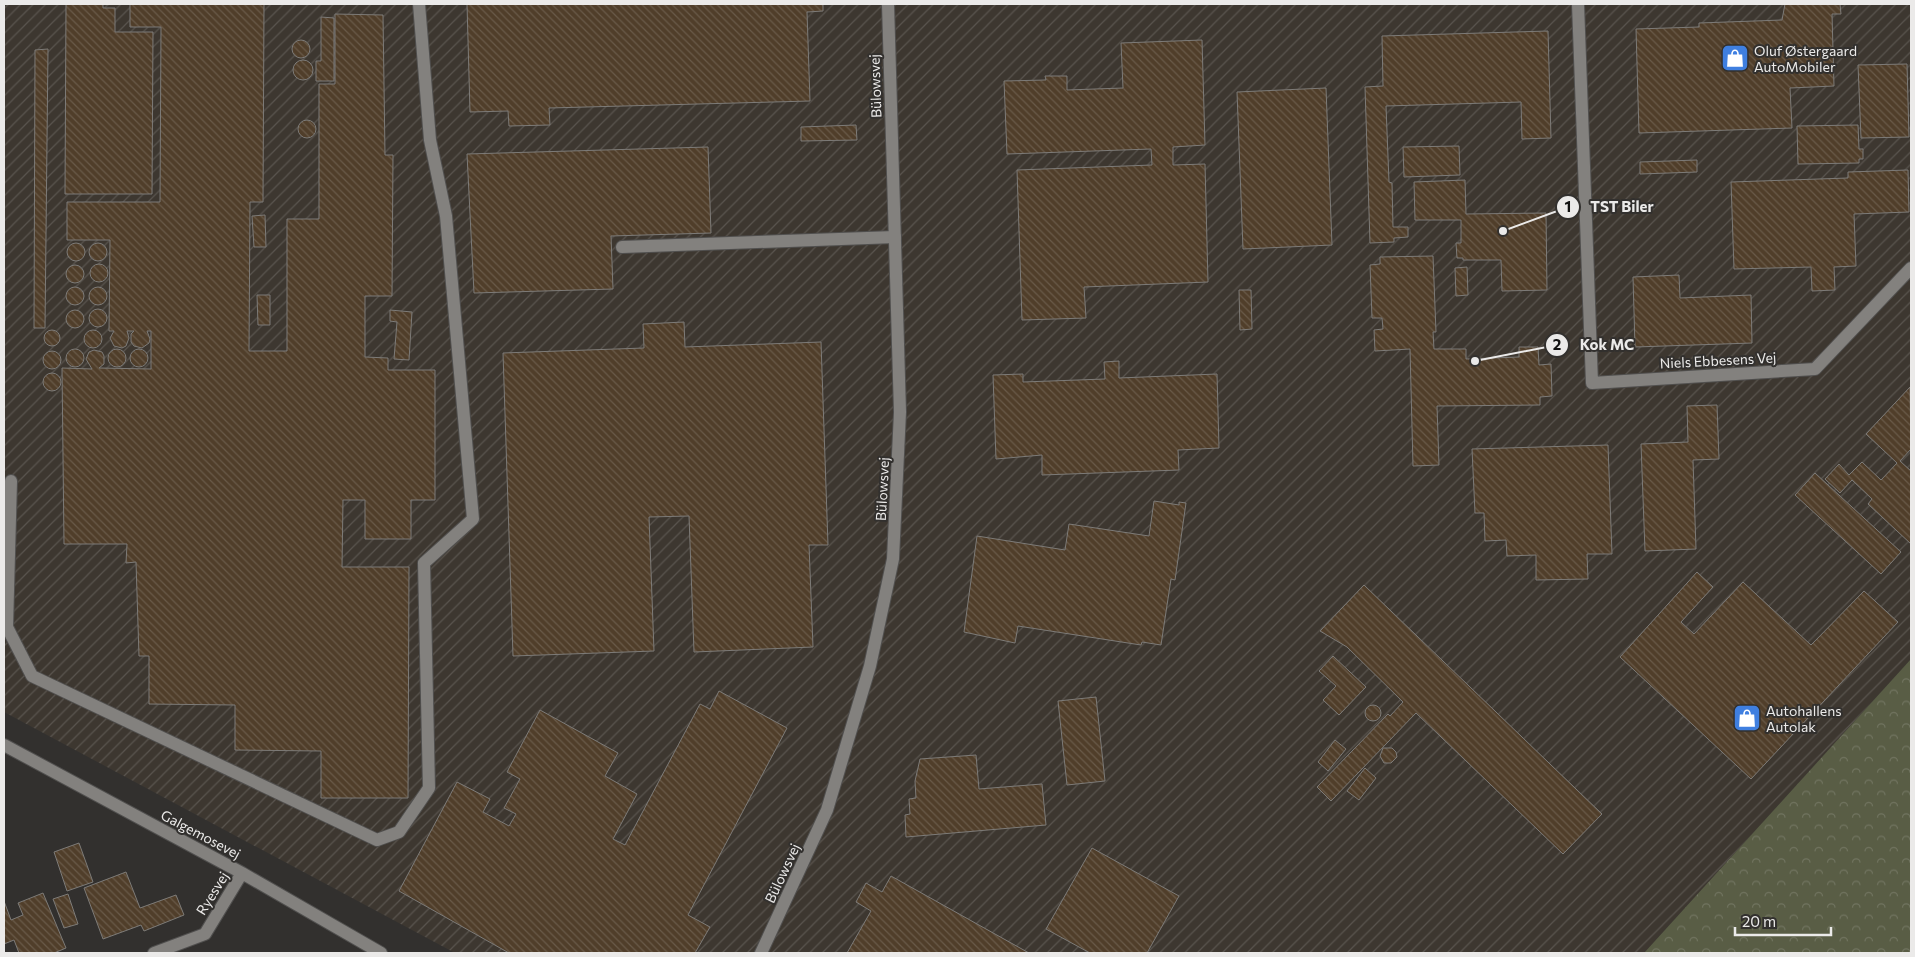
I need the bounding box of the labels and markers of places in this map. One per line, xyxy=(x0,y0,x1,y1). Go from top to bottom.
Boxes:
place label: Oluf Østergaard AutoMobiler xyxy=(1754,42,1857,75)
shop icon: Oluf Østergaard AutoMobiler xyxy=(1720,43,1750,73)
callout: TST Biler xyxy=(1556,192,1664,222)
callout: Kok MC xyxy=(1545,330,1645,360)
place label: Autohallens Autolak xyxy=(1766,702,1842,735)
shop icon: Autohallens Autolak xyxy=(1732,703,1762,733)

